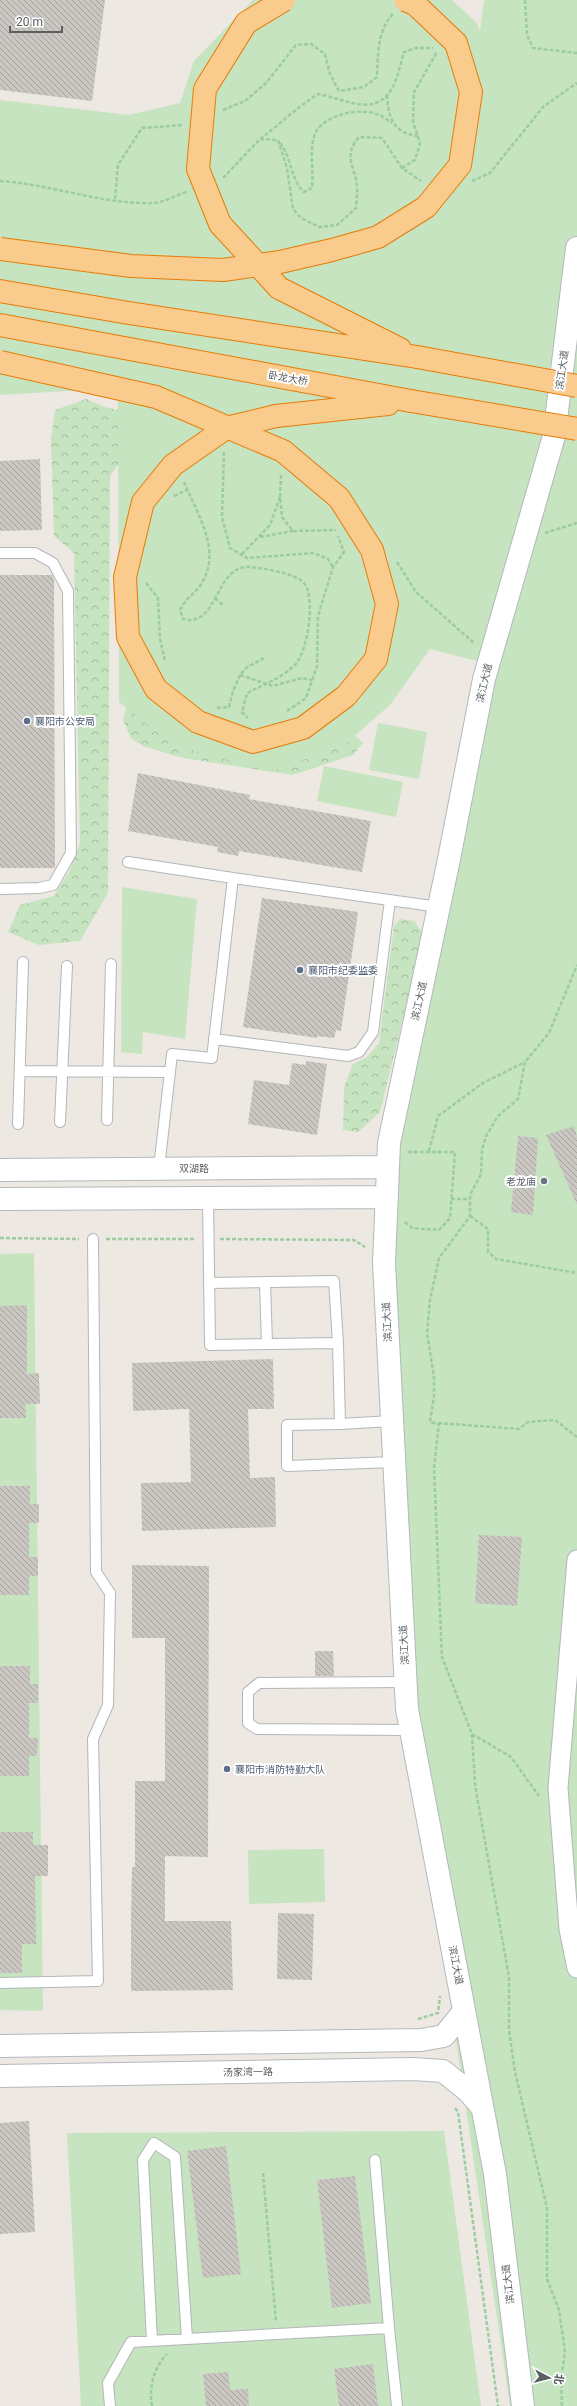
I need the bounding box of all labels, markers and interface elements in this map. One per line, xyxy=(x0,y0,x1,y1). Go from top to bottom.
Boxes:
scale bar xyxy=(10,8,62,34)
text: 20 m xyxy=(16,15,43,29)
street label: 滨江大道 xyxy=(554,349,570,391)
street label: 卧龙大桥 xyxy=(267,369,309,387)
street label: 滨江大道 xyxy=(474,662,494,704)
marker: 襄阳市公安局 xyxy=(22,716,32,726)
place label: 襄阳市公安局 xyxy=(35,716,95,727)
marker: 襄阳市纪委监委 xyxy=(295,965,305,975)
place label: 襄阳市纪委监委 xyxy=(308,965,378,976)
street label: 滨江大道 xyxy=(409,980,429,1022)
street label: 双湖路 xyxy=(179,1163,209,1174)
place label: 老龙庙 xyxy=(506,1176,536,1187)
marker: 老龙庙 xyxy=(539,1176,549,1186)
street label: 滨江大道 xyxy=(380,1302,394,1342)
street label: 滨江大道 xyxy=(397,1625,411,1665)
marker: 襄阳市消防特勤大队 xyxy=(222,1764,232,1774)
place label: 襄阳市消防特勤大队 xyxy=(235,1764,325,1775)
street label: 滨江大道 xyxy=(447,1944,465,1986)
street label: 汤家湾一路 xyxy=(223,2066,273,2078)
street label: 滨江大道 xyxy=(500,2263,516,2305)
north arrow xyxy=(529,2358,569,2398)
text: 北 xyxy=(551,2373,566,2385)

